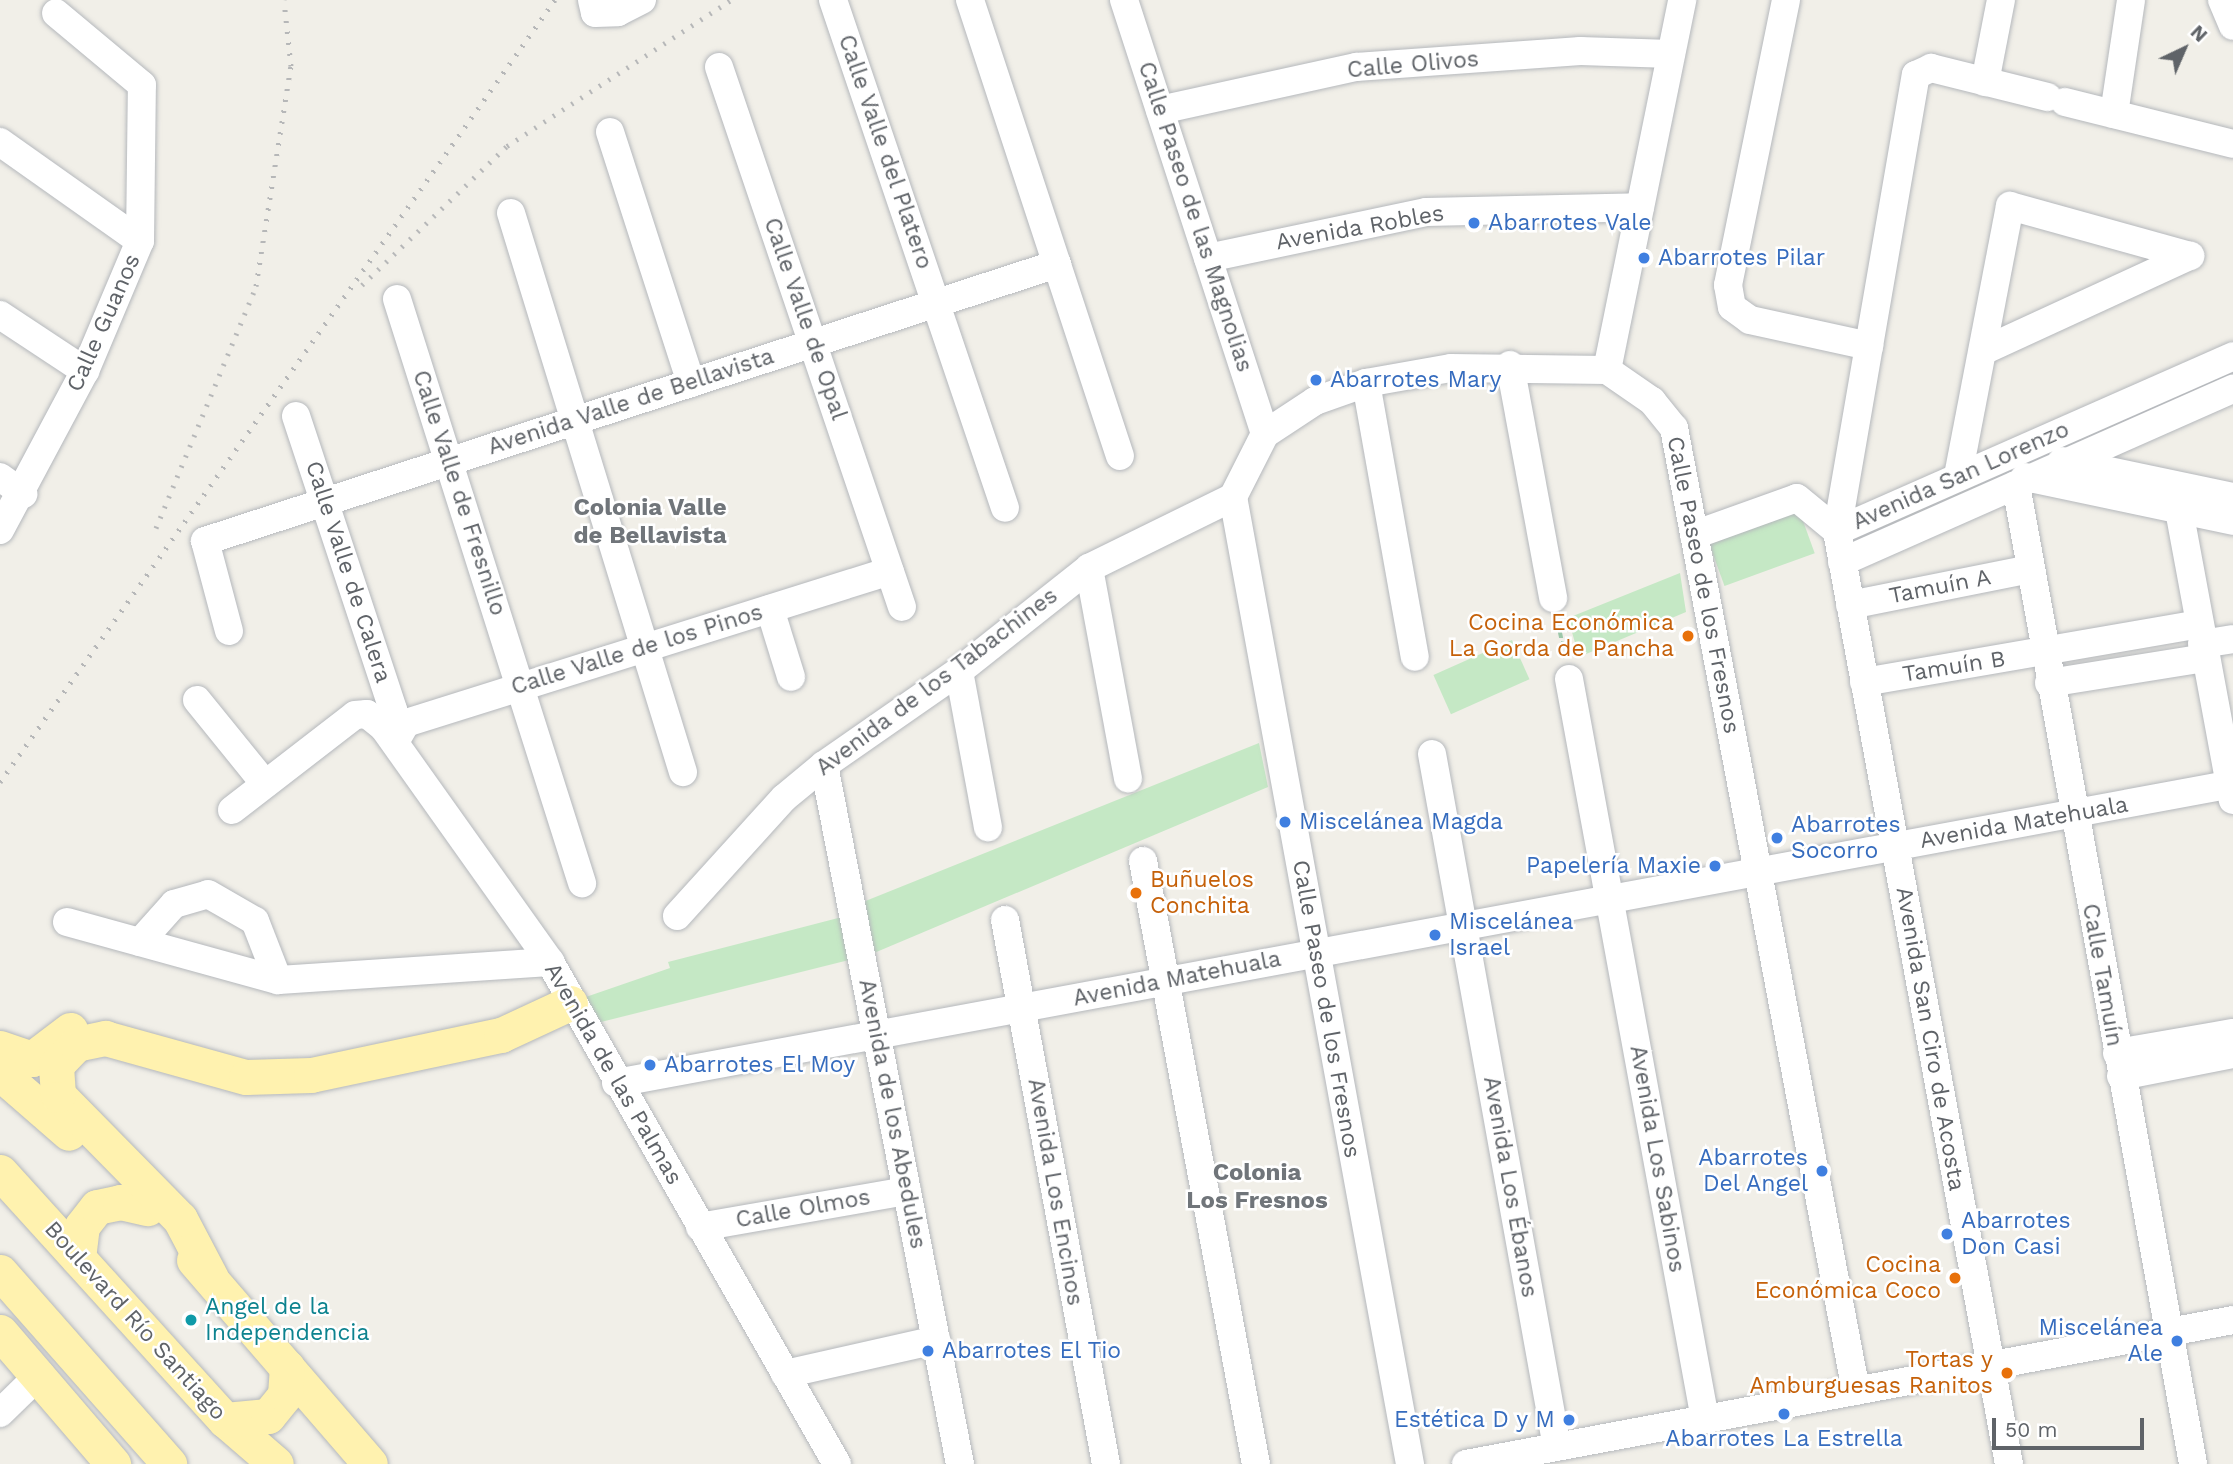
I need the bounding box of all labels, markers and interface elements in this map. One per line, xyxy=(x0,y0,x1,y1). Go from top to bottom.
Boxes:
north arrow xyxy=(2149,14,2219,84)
text: N xyxy=(2186,20,2212,47)
street label: Calle Valle del Platero xyxy=(832,30,938,274)
street label: Calle Olivos xyxy=(1346,45,1480,85)
street label: Calle Paseo de las Magnolias xyxy=(1132,58,1258,376)
street label: Avenida Robles xyxy=(1273,200,1447,256)
place label: Abarrotes Vale xyxy=(1488,209,1652,237)
street label: Calle Valle de Opal xyxy=(757,214,853,424)
marker: Abarrotes Vale xyxy=(1466,215,1482,231)
place label: Abarrotes Pilar xyxy=(1658,244,1825,272)
street label: Calle Guanos xyxy=(61,250,147,396)
marker: Abarrotes Pilar xyxy=(1636,250,1652,266)
street label: Avenida Valle de Bellavista xyxy=(484,342,778,462)
place label: Abarrotes Mary xyxy=(1330,366,1501,394)
street label: Calle Valle de Fresnillo xyxy=(406,367,512,619)
marker: Abarrotes Mary xyxy=(1308,372,1324,388)
street label: Avenida San Lorenzo xyxy=(1848,416,2074,536)
street label: Calle Paseo de los Fresnos xyxy=(1661,434,1745,736)
street label: Calle Valle de Calera xyxy=(299,457,397,687)
district label: Colonia Valle de Bellavista xyxy=(573,494,727,550)
street label: Tamuín A xyxy=(1886,564,1994,610)
street label: Avenida de los Tabachines xyxy=(810,582,1064,782)
street label: Calle Valle de los Pinos xyxy=(508,598,766,702)
place label: Cocina Económica La Gorda de Pancha xyxy=(1448,609,1674,663)
marker: Cocina Económica La Gorda de Pancha xyxy=(1680,628,1696,644)
street label: Tamuín B xyxy=(1901,645,2007,689)
street label: Avenida Matehuala xyxy=(1917,791,2131,855)
place label: Miscelánea Magda xyxy=(1299,808,1504,836)
place label: Abarrotes Socorro xyxy=(1791,811,1901,865)
marker: Miscelánea Magda xyxy=(1277,814,1293,830)
marker: Abarrotes Socorro xyxy=(1769,830,1785,846)
place label: Papelería Maxie xyxy=(1525,852,1701,880)
street label: Calle Paseo de los Fresnos xyxy=(1286,858,1366,1160)
marker: Papelería Maxie xyxy=(1707,858,1723,874)
place label: Buñuelos Conchita xyxy=(1150,866,1254,920)
street label: Avenida San Ciro de Acosta xyxy=(1890,884,1970,1194)
marker: Buñuelos Conchita xyxy=(1128,885,1144,901)
street label: Calle Tamuín xyxy=(2076,901,2128,1049)
place label: Miscelánea Israel xyxy=(1449,908,1574,962)
marker: Miscelánea Israel xyxy=(1427,927,1443,943)
street label: Avenida Matehuala xyxy=(1070,945,1284,1013)
street label: Avenida de las Palmas xyxy=(538,958,688,1190)
street label: Avenida de los Abedules xyxy=(852,976,932,1252)
street label: Avenida Los Sabinos xyxy=(1623,1043,1691,1275)
place label: Abarrotes El Moy xyxy=(664,1051,856,1079)
marker: Abarrotes El Moy xyxy=(642,1057,658,1073)
street label: Avenida Los Ébanos xyxy=(1477,1074,1543,1300)
street label: Avenida Los Encinos xyxy=(1021,1076,1089,1308)
place label: Abarrotes Del Angel xyxy=(1698,1144,1808,1198)
district label: Colonia Los Fresnos xyxy=(1186,1159,1328,1215)
marker: Abarrotes Del Angel xyxy=(1814,1163,1830,1179)
street label: Calle Olmos xyxy=(734,1184,872,1234)
place label: Abarrotes Don Casi xyxy=(1961,1207,2071,1261)
street label: Boulevard Río Santiago xyxy=(38,1216,232,1426)
marker: Abarrotes Don Casi xyxy=(1939,1226,1955,1242)
place label: Cocina Económica Coco xyxy=(1754,1251,1941,1305)
marker: Cocina Económica Coco xyxy=(1947,1270,1963,1286)
place label: Angel de la Independencia xyxy=(205,1293,369,1347)
marker: Angel de la Independencia xyxy=(183,1312,199,1328)
place label: Miscelánea Ale xyxy=(2038,1314,2163,1368)
marker: Miscelánea Ale xyxy=(2169,1333,2185,1349)
place label: Abarrotes El Tio xyxy=(942,1337,1122,1365)
marker: Abarrotes El Tio xyxy=(920,1343,936,1359)
place label: Tortas y Amburguesas Ranitos xyxy=(1749,1346,1993,1400)
marker: Tortas y Amburguesas Ranitos xyxy=(1999,1365,2015,1381)
scale bar xyxy=(1995,1404,2147,1448)
place label: Estética D y M xyxy=(1392,1406,1555,1434)
marker: Abarrotes La Estrella xyxy=(1776,1406,1792,1422)
marker: Estética D y M xyxy=(1561,1412,1577,1428)
text: 50 m xyxy=(2005,1417,2057,1442)
place label: Abarrotes La Estrella xyxy=(1665,1425,1903,1453)

